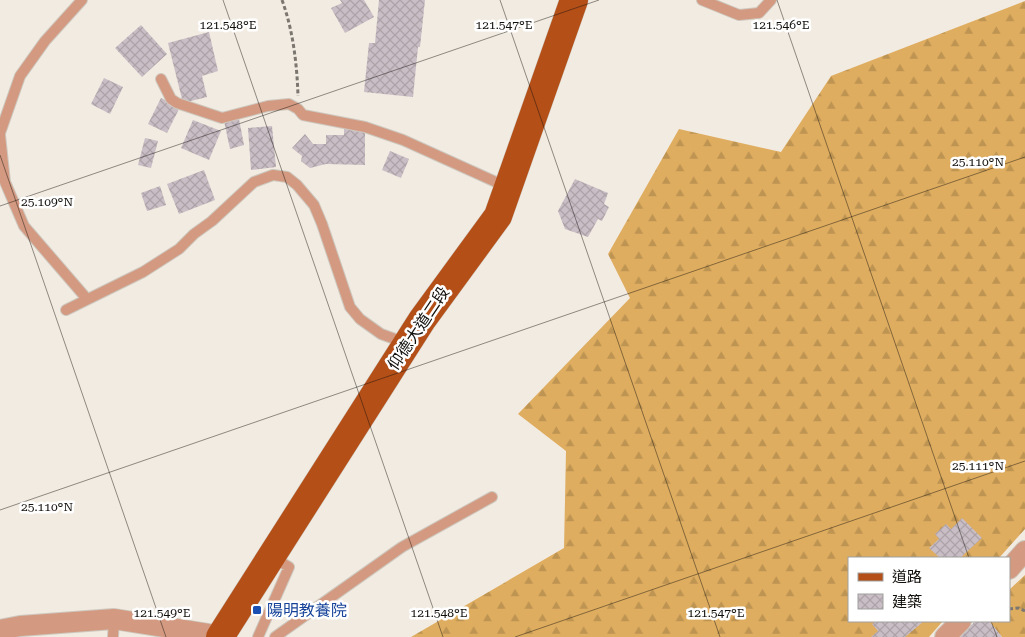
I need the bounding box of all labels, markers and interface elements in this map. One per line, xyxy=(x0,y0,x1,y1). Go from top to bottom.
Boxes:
text: 121.548°E xyxy=(200,18,256,32)
text: 121.547°E xyxy=(476,18,532,32)
text: 121.546°E xyxy=(753,18,809,32)
text: 25.110°N xyxy=(952,155,1004,169)
text: 25.109°N xyxy=(21,195,73,209)
street label: 仰德大道二段 xyxy=(384,283,453,373)
text: 25.111°N xyxy=(952,459,1004,473)
text: 25.110°N xyxy=(21,500,73,514)
legend xyxy=(848,557,1010,622)
text: 道路 xyxy=(892,568,922,586)
text: 建築 xyxy=(892,593,922,611)
place label: 陽明教養院 xyxy=(267,601,347,620)
marker: 陽明教養院 xyxy=(251,604,263,616)
text: 121.549°E xyxy=(134,606,190,620)
text: 121.548°E xyxy=(411,606,467,620)
text: 121.547°E xyxy=(688,606,744,620)

